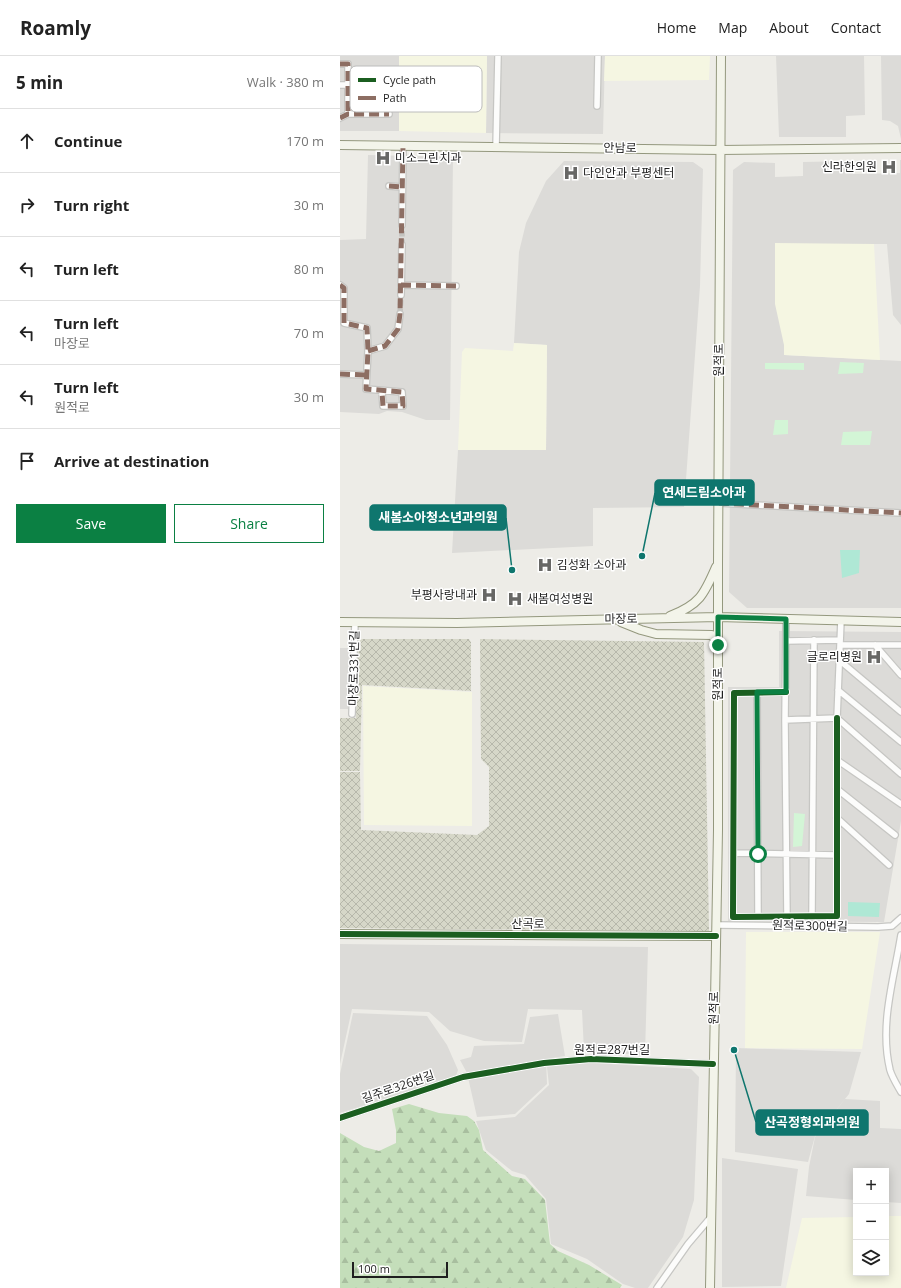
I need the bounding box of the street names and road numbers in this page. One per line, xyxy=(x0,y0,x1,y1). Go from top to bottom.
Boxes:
street label: 안남로 xyxy=(603,139,637,156)
street label: 원적로 xyxy=(710,343,727,377)
street label: 마장로 xyxy=(604,610,638,627)
street label: 마장로331번길 xyxy=(344,630,363,706)
street label: 원적로 xyxy=(709,667,726,701)
street label: 산곡로 xyxy=(511,915,545,932)
street label: 원적로300번길 xyxy=(772,916,848,935)
street label: 원적로 xyxy=(705,991,722,1025)
street label: 원적로287번길 xyxy=(574,1041,650,1058)
street label: 길주로326번길 xyxy=(359,1066,436,1107)

